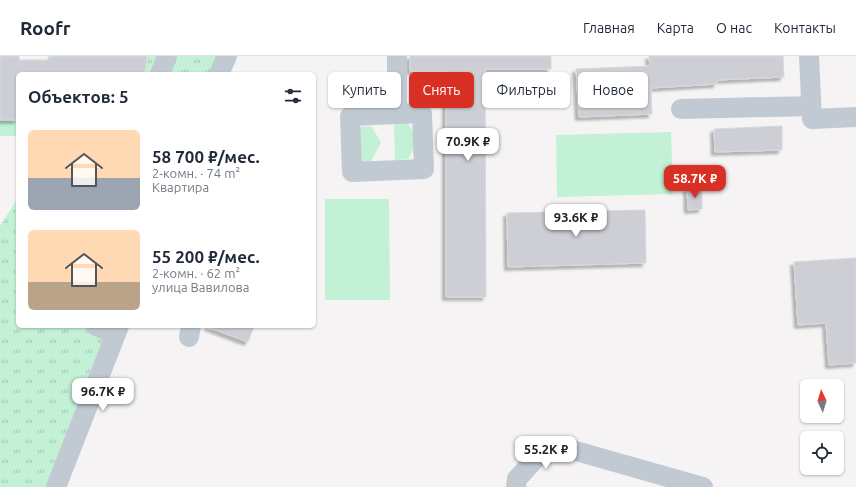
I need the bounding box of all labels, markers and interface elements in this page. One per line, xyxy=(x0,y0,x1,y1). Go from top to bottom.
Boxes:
text: Roofr xyxy=(20,17,71,39)
text: Главная xyxy=(583,20,635,36)
text: Карта xyxy=(657,20,694,36)
text: О нас xyxy=(716,20,752,36)
text: Контакты xyxy=(774,20,836,36)
chip: Купить xyxy=(328,72,401,108)
chip: Снять xyxy=(409,72,474,108)
chip: Фильтры xyxy=(482,72,570,108)
chip: Новое xyxy=(578,72,648,108)
icon: filters xyxy=(282,85,304,107)
text: Объектов: 5 xyxy=(28,87,128,106)
pin: 70.9K ₽ xyxy=(431,128,505,162)
text: 70.9K ₽ xyxy=(446,134,490,148)
icon: home xyxy=(60,146,108,194)
text: 58 700 ₽/мес. xyxy=(152,147,260,166)
pin: 58.7K ₽ xyxy=(658,165,732,199)
text: 2-комн. · 74 m² xyxy=(152,166,240,180)
text: 58.7K ₽ xyxy=(673,171,717,185)
text: Квартира xyxy=(152,180,209,194)
pin: 93.6K ₽ xyxy=(539,204,613,238)
text: 93.6K ₽ xyxy=(554,210,598,224)
icon: home xyxy=(60,246,108,294)
text: 55 200 ₽/мес. xyxy=(152,247,260,266)
text: 2-комн. · 62 m² xyxy=(152,266,240,280)
text: улица Вавилова xyxy=(152,280,249,294)
pin: 96.7K ₽ xyxy=(66,378,140,412)
north arrow xyxy=(800,379,844,423)
map controls xyxy=(800,379,844,475)
text: 96.7K ₽ xyxy=(81,384,125,398)
button: locate xyxy=(800,431,844,475)
pin: 55.2K ₽ xyxy=(509,436,583,470)
text: 55.2K ₽ xyxy=(524,442,568,456)

